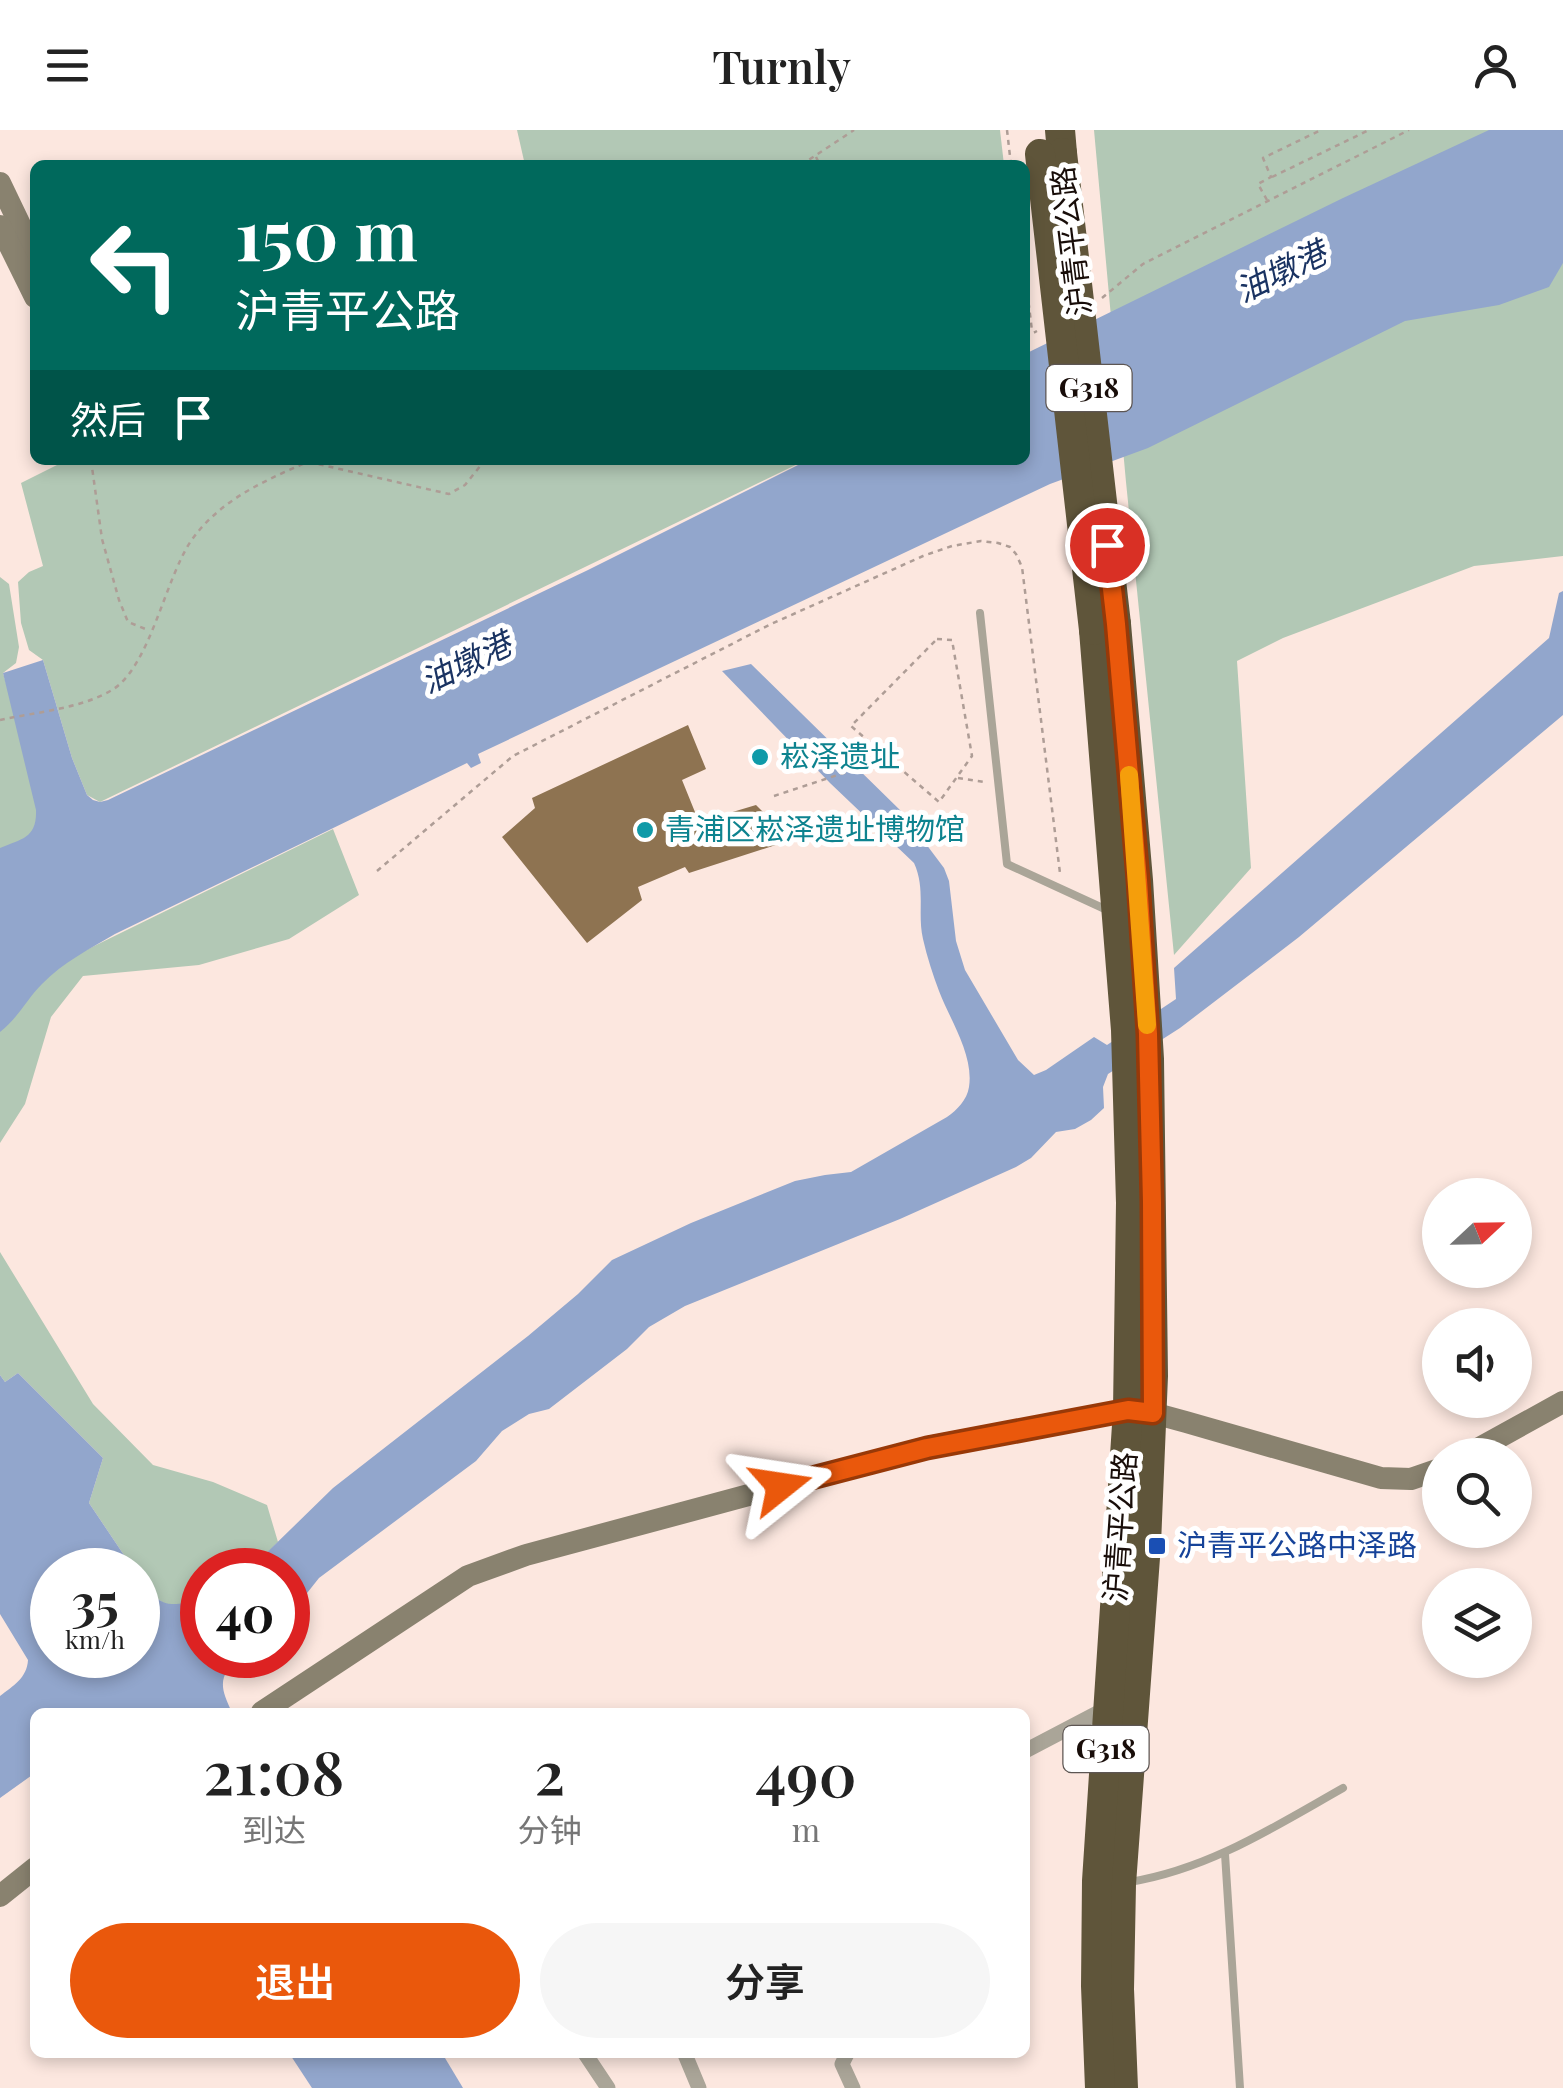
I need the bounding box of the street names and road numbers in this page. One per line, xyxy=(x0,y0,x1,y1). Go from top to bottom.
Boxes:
street label: 沪青平公路 xyxy=(1041,164,1099,318)
road number: G318 xyxy=(1046,365,1132,411)
street label: 沪青平公路 xyxy=(1094,1451,1144,1603)
road number: G318 xyxy=(1064,1726,1148,1772)

